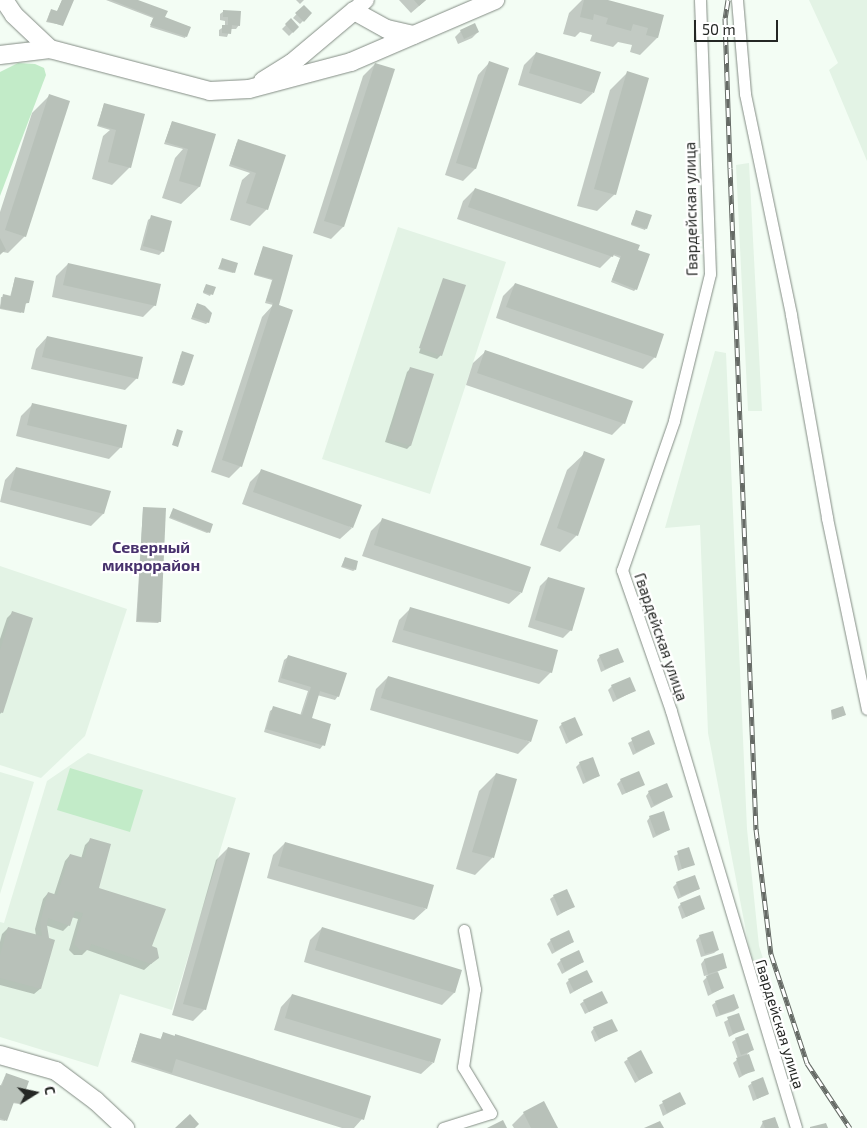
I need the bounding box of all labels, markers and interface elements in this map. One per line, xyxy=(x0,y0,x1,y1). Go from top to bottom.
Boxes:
scale bar xyxy=(697,10,781,42)
text: 50 m xyxy=(702,20,736,38)
street label: Гвардейская улица xyxy=(681,142,701,276)
district label: Северный микрорайон xyxy=(102,537,200,575)
street label: Гвардейская улица xyxy=(631,571,691,703)
street label: Гвардейская улица xyxy=(752,957,808,1091)
north arrow xyxy=(10,1068,60,1118)
text: С xyxy=(41,1085,59,1096)

